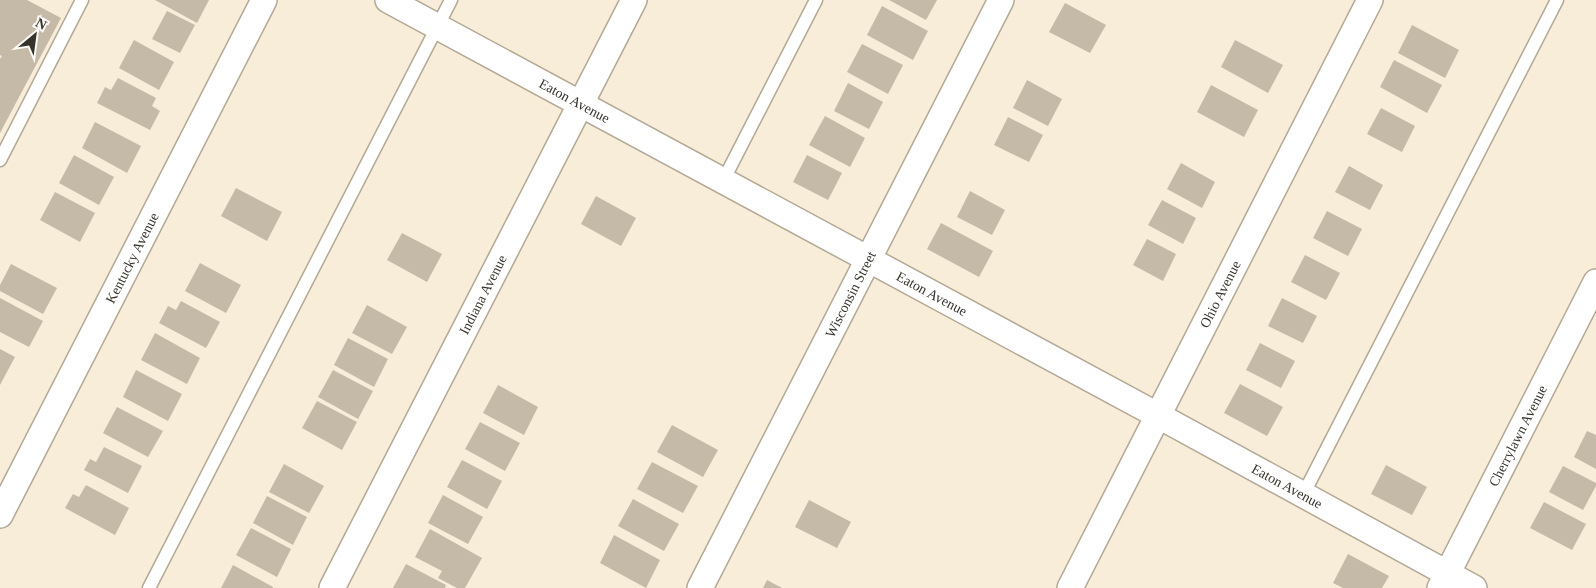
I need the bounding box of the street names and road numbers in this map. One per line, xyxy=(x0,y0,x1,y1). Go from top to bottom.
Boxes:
street label: Eaton Avenue xyxy=(537,76,612,126)
street label: Kentucky Avenue xyxy=(102,210,161,306)
street label: Wisconsin Street xyxy=(822,249,879,340)
street label: Indiana Avenue xyxy=(456,252,509,337)
street label: Ohio Avenue xyxy=(1197,258,1243,330)
street label: Eaton Avenue xyxy=(894,268,970,319)
street label: Cherrylawn Avenue xyxy=(1486,383,1550,489)
street label: Eaton Avenue xyxy=(1249,461,1325,511)

